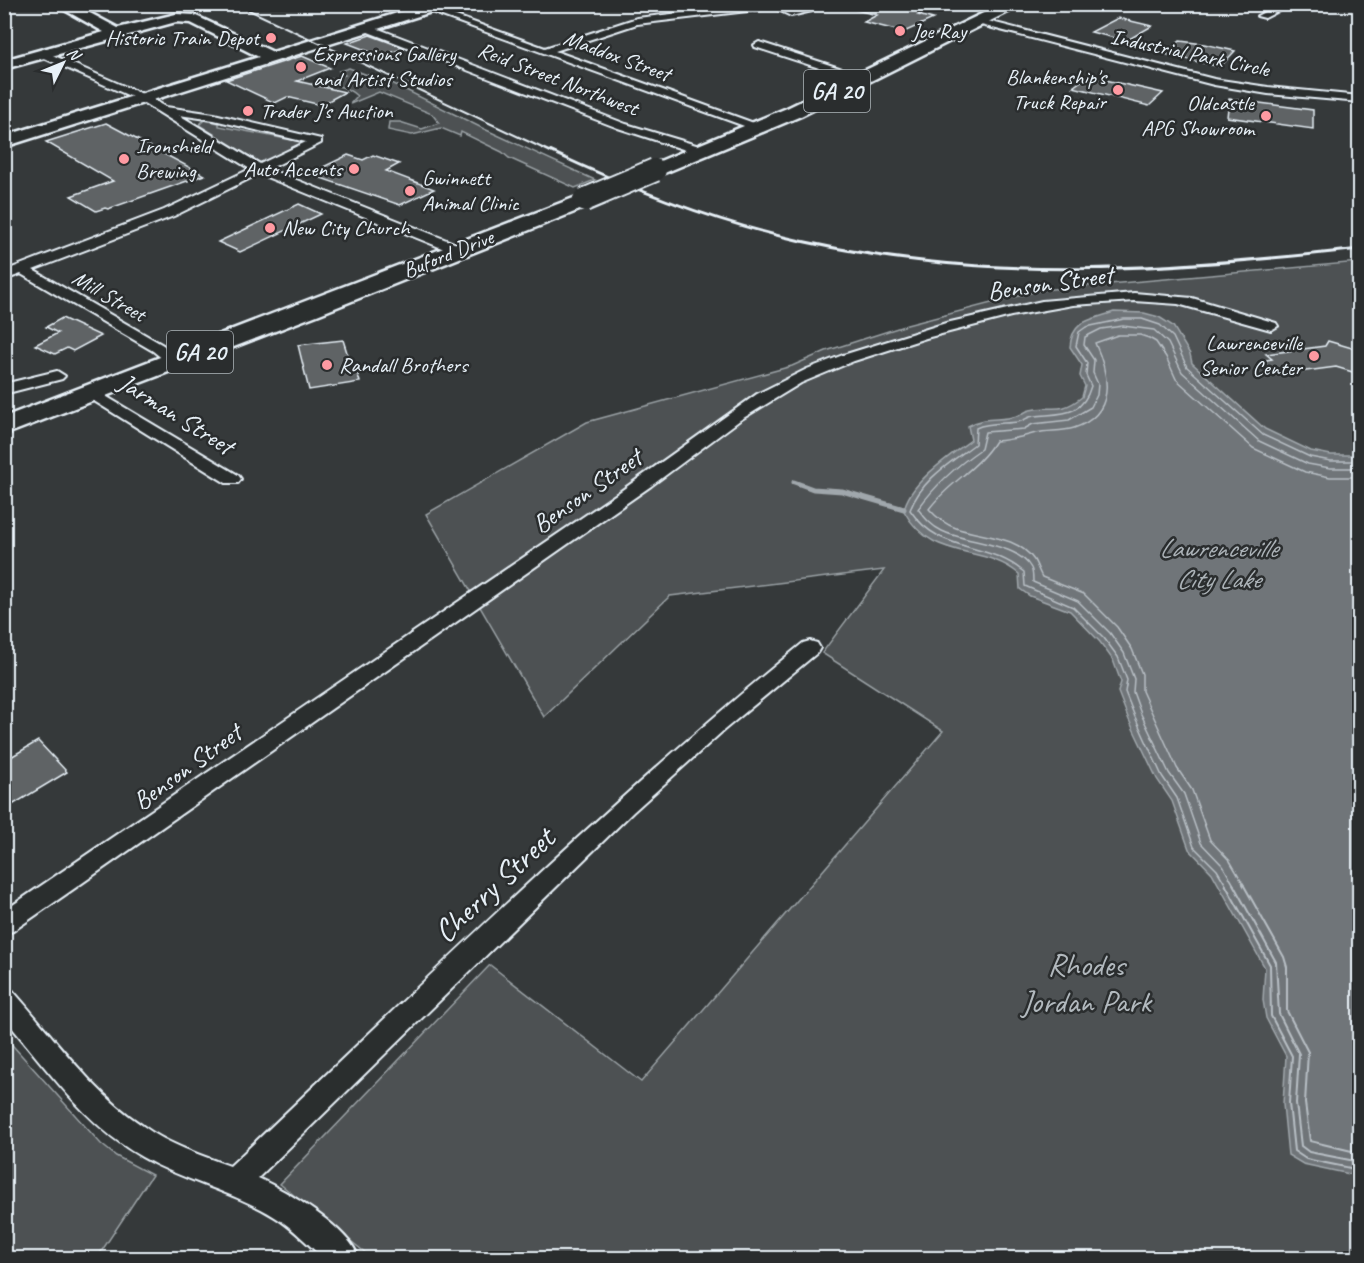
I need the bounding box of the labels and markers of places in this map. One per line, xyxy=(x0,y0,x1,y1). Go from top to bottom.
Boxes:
place label: Joe Ray xyxy=(911,17,969,45)
place label: Historic Train Depot xyxy=(105,24,262,52)
marker: Joe Ray xyxy=(893,24,907,38)
marker: Historic Train Depot xyxy=(264,31,278,45)
place label: Expressions Gallery and Artist Studios xyxy=(313,40,457,93)
marker: Expressions Gallery and Artist Studios xyxy=(294,60,308,74)
place label: Blankenship's Truck Repair xyxy=(1006,63,1108,116)
marker: Blankenship's Truck Repair xyxy=(1111,83,1125,97)
place label: Oldcastle APG Showroom xyxy=(1141,89,1256,142)
place label: Trader J's Auction xyxy=(260,97,394,125)
marker: Trader J's Auction xyxy=(241,104,255,118)
marker: Oldcastle APG Showroom xyxy=(1259,109,1273,123)
place label: Ironshield Brewing xyxy=(136,132,215,185)
marker: Ironshield Brewing xyxy=(117,152,131,166)
place label: Auto Accents xyxy=(244,155,344,183)
marker: Auto Accents xyxy=(347,162,361,176)
place label: Gwinnett Animal Clinic xyxy=(422,164,520,217)
marker: Gwinnett Animal Clinic xyxy=(403,184,417,198)
place label: New City Church xyxy=(282,214,411,242)
marker: New City Church xyxy=(263,221,277,235)
place label: Lawrenceville Senior Center xyxy=(1200,329,1304,382)
marker: Lawrenceville Senior Center xyxy=(1307,349,1321,363)
place label: Randall Brothers xyxy=(339,351,470,379)
marker: Randall Brothers xyxy=(320,358,334,372)

